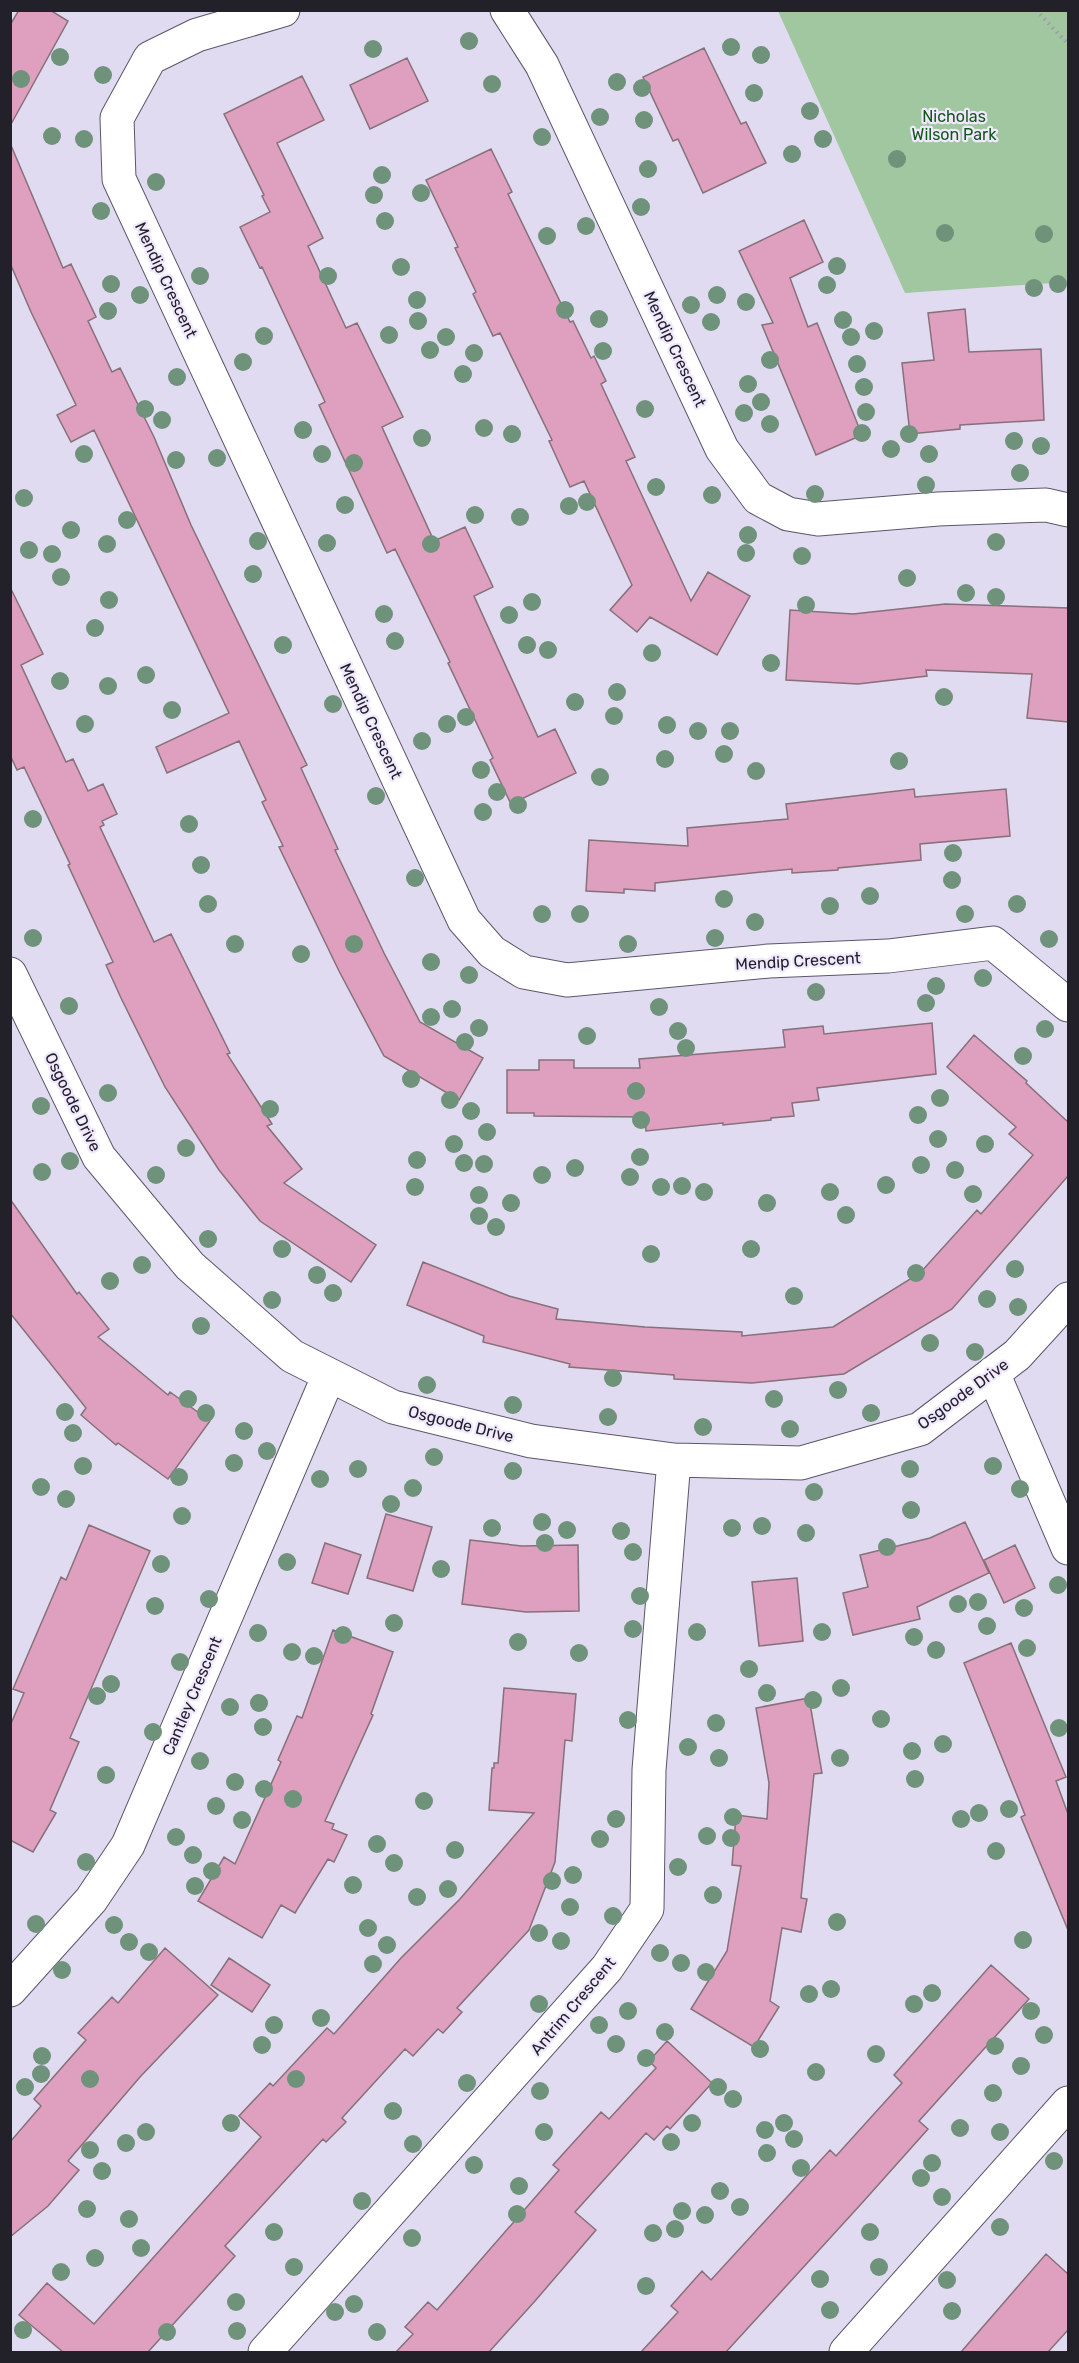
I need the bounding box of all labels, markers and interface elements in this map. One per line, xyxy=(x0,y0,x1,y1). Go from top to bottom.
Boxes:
park label: Nicholas Wilson Park xyxy=(912,107,997,144)
street label: Mendip Crescent xyxy=(131,219,201,341)
street label: Mendip Crescent xyxy=(640,288,710,410)
street label: Mendip Crescent xyxy=(336,660,406,782)
street label: Mendip Crescent xyxy=(735,948,861,974)
street label: Osgoode Drive xyxy=(41,1049,105,1155)
street label: Osgoode Drive xyxy=(914,1355,1012,1433)
street label: Osgoode Drive xyxy=(406,1402,516,1446)
street label: Cantley Crescent xyxy=(158,1634,226,1758)
street label: Antrim Crescent xyxy=(527,1953,619,2059)

